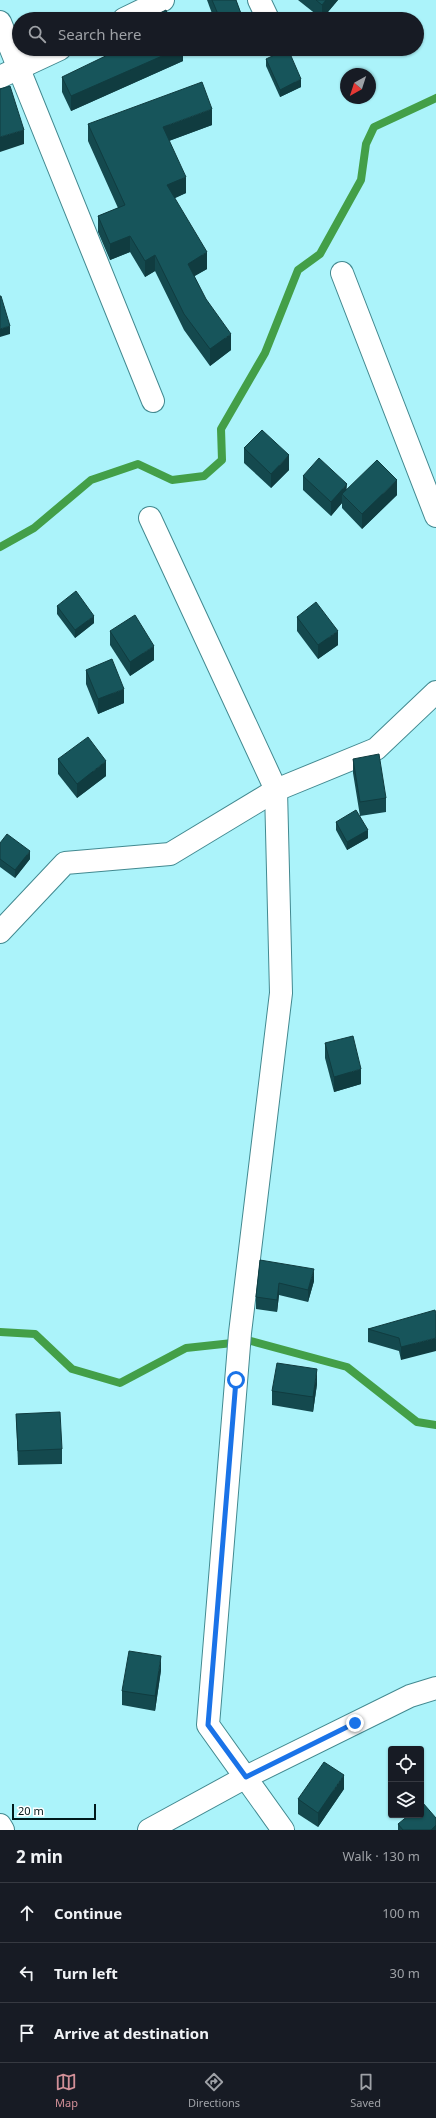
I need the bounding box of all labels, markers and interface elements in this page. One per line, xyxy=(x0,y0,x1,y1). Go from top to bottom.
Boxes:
search box xyxy=(12,12,424,56)
icon: search xyxy=(26,23,48,45)
text: Search here xyxy=(58,24,141,44)
north arrow xyxy=(340,68,376,104)
route start xyxy=(227,1371,245,1389)
route end xyxy=(346,1714,364,1732)
map controls xyxy=(388,1746,424,1818)
button: locate xyxy=(388,1746,424,1782)
button: layers xyxy=(388,1782,424,1818)
scale bar xyxy=(12,1802,96,1821)
text: 20 m xyxy=(18,1803,44,1818)
text: 2 min xyxy=(16,1845,63,1868)
text: Walk · 130 m xyxy=(342,1847,420,1865)
icon: ahead xyxy=(16,1902,38,1924)
text: Continue xyxy=(54,1903,122,1923)
text: 100 m xyxy=(382,1904,420,1922)
icon: left xyxy=(16,1962,38,1984)
text: Turn left xyxy=(54,1963,118,1983)
text: 30 m xyxy=(390,1964,420,1982)
icon: arrive xyxy=(16,2022,38,2044)
text: Arrive at destination xyxy=(54,2023,209,2043)
tab: Map xyxy=(55,2071,78,2110)
tab: Directions xyxy=(188,2071,240,2110)
tab: Saved xyxy=(350,2071,381,2110)

